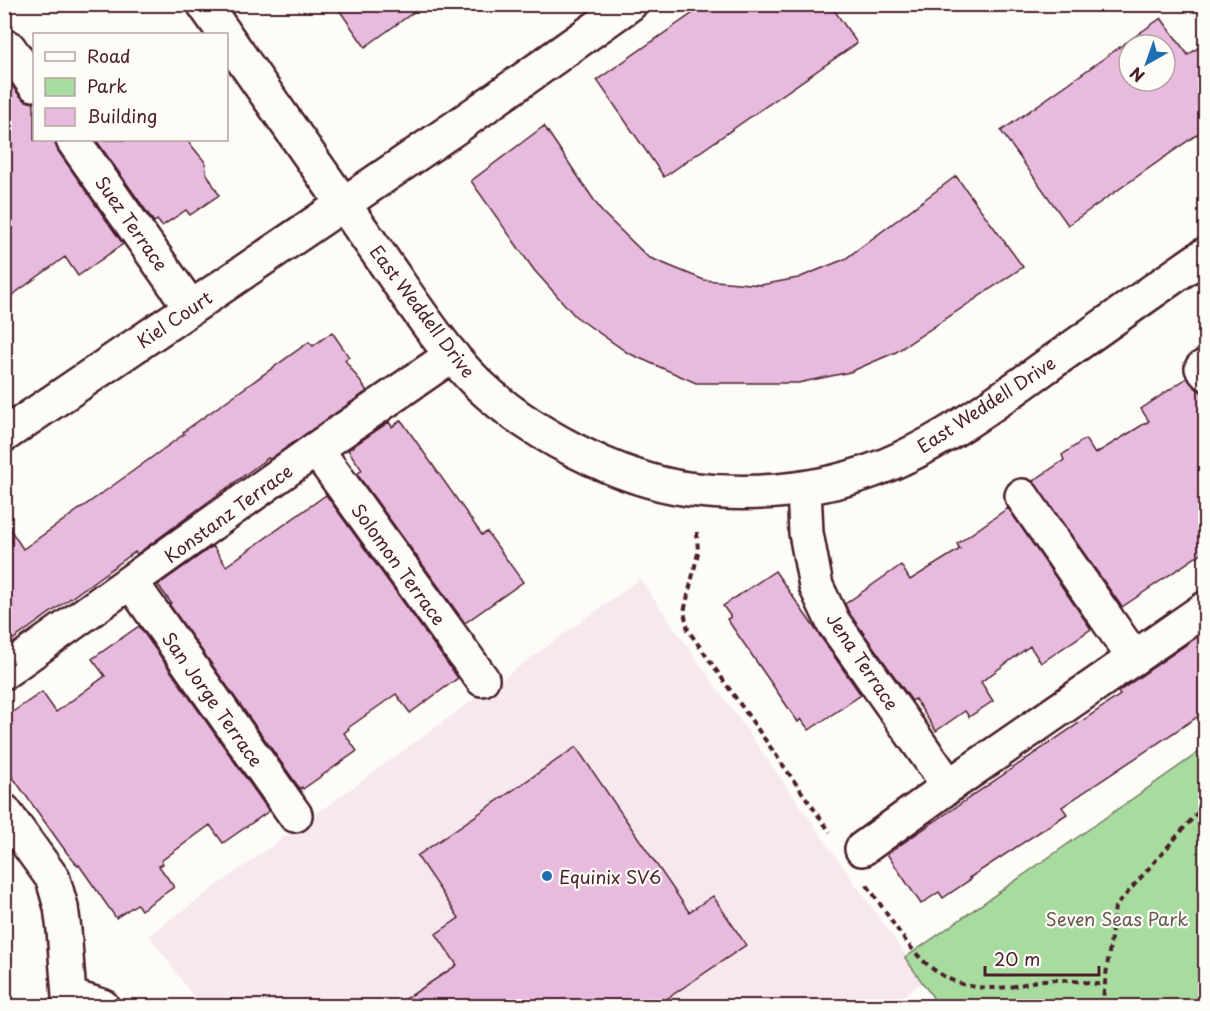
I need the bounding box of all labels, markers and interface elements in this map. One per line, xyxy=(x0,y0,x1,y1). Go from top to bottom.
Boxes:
legend xyxy=(33,33,228,141)
north arrow xyxy=(1117,33,1177,93)
text: Road xyxy=(87,42,131,69)
text: N xyxy=(1124,62,1149,89)
text: Park xyxy=(87,72,127,99)
text: Building xyxy=(87,102,157,129)
street label: Suez Terrace xyxy=(89,170,175,276)
street label: East Weddell Drive xyxy=(364,239,482,383)
street label: Kiel Court xyxy=(131,284,217,354)
street label: East Weddell Drive xyxy=(911,349,1061,459)
street label: Konstanz Terrace xyxy=(158,457,298,569)
street label: Solomon Terrace xyxy=(345,497,453,631)
street label: Jena Terrace xyxy=(820,607,906,715)
street label: San Jorge Terrace xyxy=(156,626,270,772)
place label: Equinix SV6 xyxy=(559,863,661,890)
marker: Equinix SV6 xyxy=(540,869,554,883)
park label: Seven Seas Park xyxy=(1046,905,1188,932)
scale bar xyxy=(985,939,1099,977)
text: 20 m xyxy=(994,945,1040,972)

